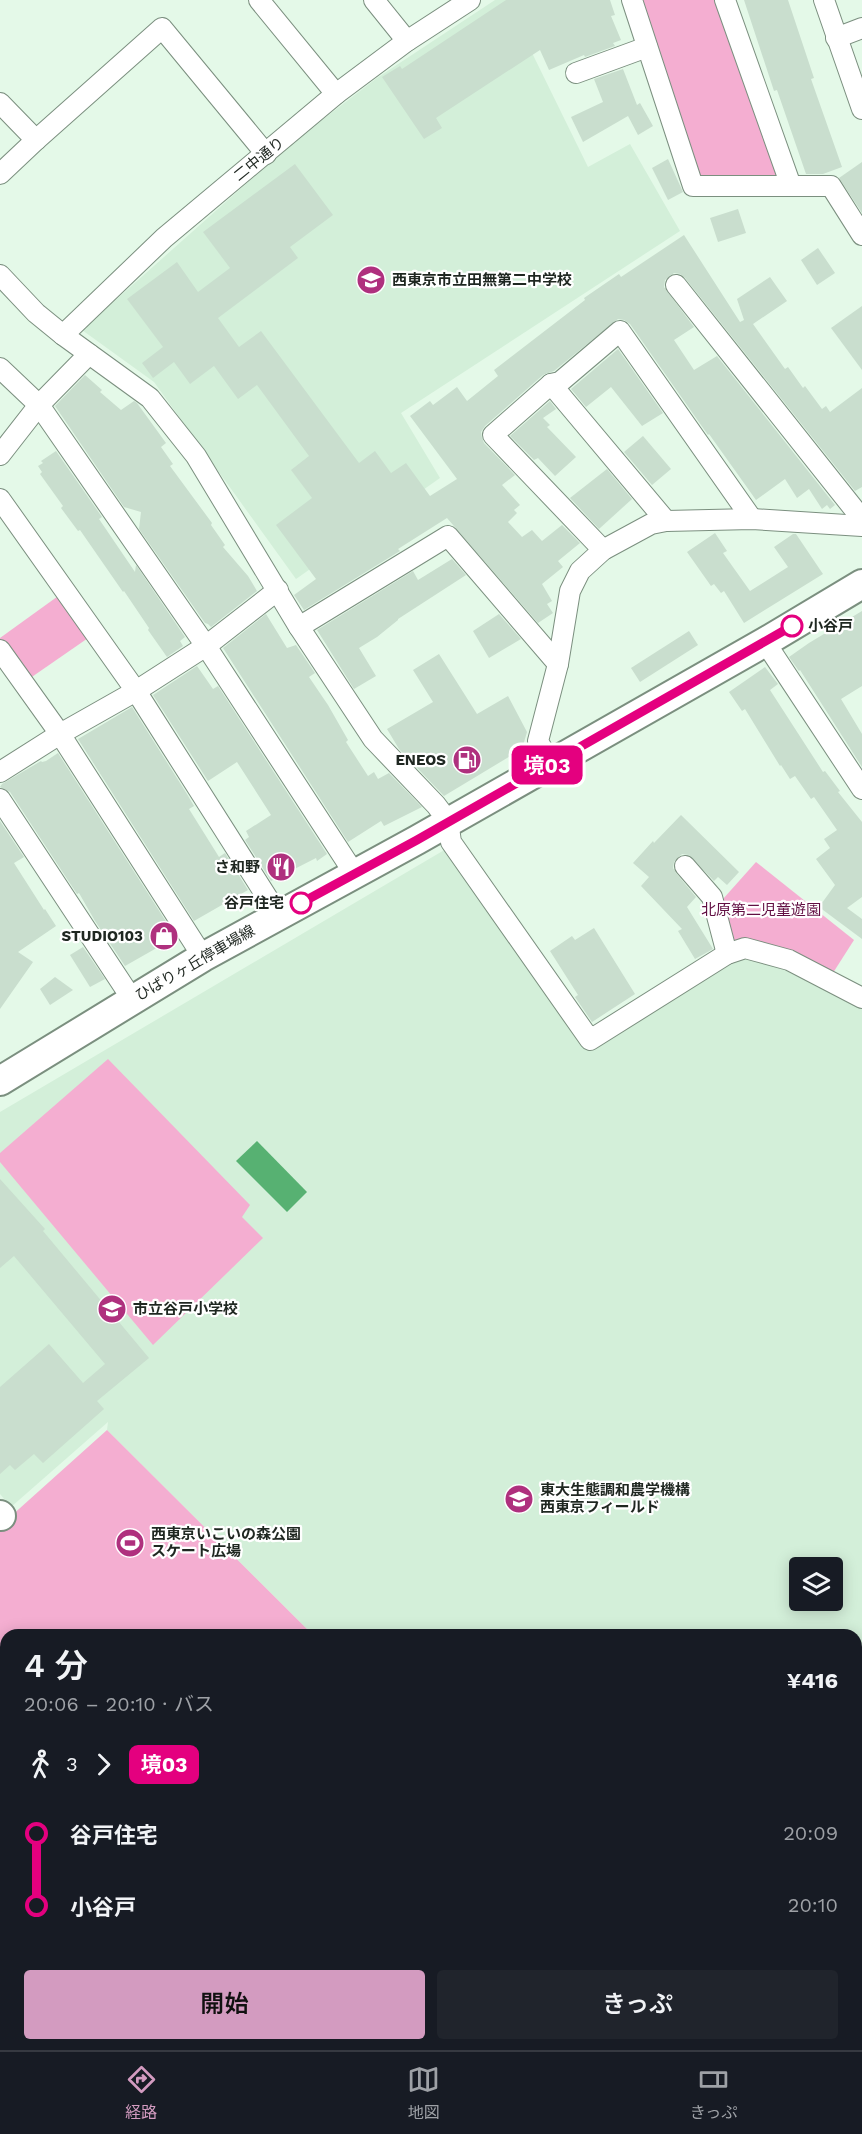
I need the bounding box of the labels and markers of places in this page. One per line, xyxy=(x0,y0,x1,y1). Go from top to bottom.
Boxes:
school or university icon: 西東京市立田無第二中学校 xyxy=(355,264,387,296)
place label: 西東京市立田無第二中学校 xyxy=(392,271,572,289)
marker: 小谷戸 xyxy=(781,615,803,637)
place label: 小谷戸 xyxy=(808,617,853,635)
fuel station icon: ENEOS xyxy=(451,744,483,776)
place label: ENEOS xyxy=(395,751,446,769)
restaurant icon: さ和野 xyxy=(265,851,297,883)
place label: さ和野 xyxy=(215,858,260,876)
marker: 谷戸住宅 xyxy=(290,892,312,914)
place label: 谷戸住宅 xyxy=(224,894,284,912)
shop icon: STUDIO103 xyxy=(148,920,180,952)
place label: STUDIO103 xyxy=(62,927,143,945)
school or university icon: 市立谷戸小学校 xyxy=(96,1293,128,1325)
place label: 市立谷戸小学校 xyxy=(133,1300,238,1318)
place label: 東大生態調和農学機構 西東京フィールド xyxy=(540,1481,690,1516)
school or university icon: 東大生態調和農学機構 西東京フィールド xyxy=(503,1483,535,1515)
place label: 西東京いこいの森公園 スケート広場 xyxy=(151,1525,301,1560)
sports icon: 西東京いこいの森公園 スケート広場 xyxy=(114,1527,146,1559)

